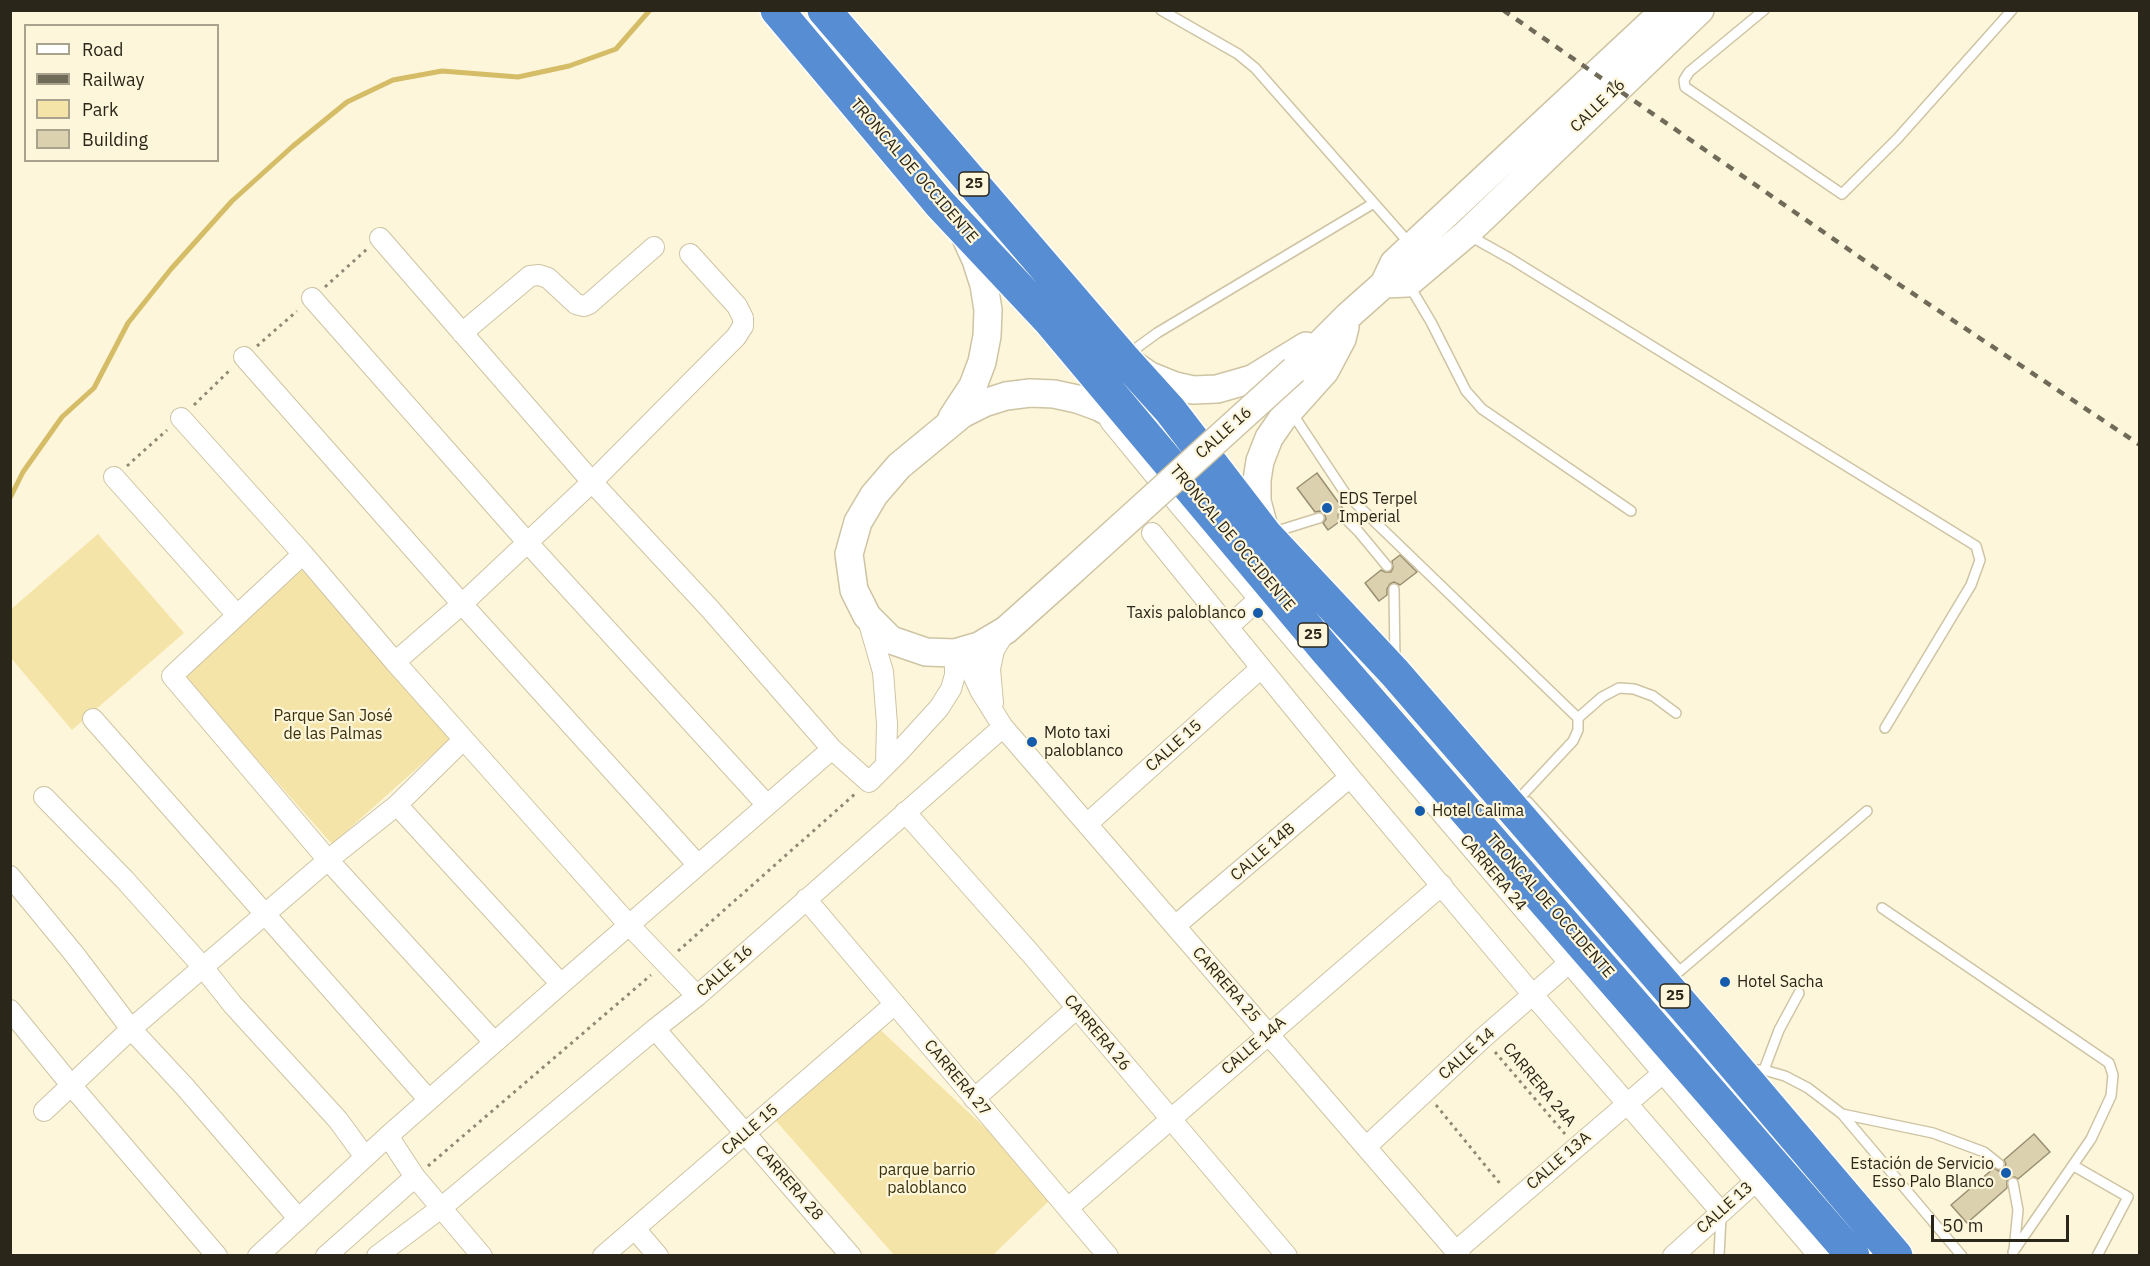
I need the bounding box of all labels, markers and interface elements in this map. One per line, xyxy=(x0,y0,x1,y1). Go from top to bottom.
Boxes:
legend xyxy=(24,24,219,162)
text: Road xyxy=(82,38,123,61)
text: Railway xyxy=(82,68,144,91)
street label: CALLE 16 xyxy=(1567,75,1629,137)
street label: TRONCAL DE OCCIDENTE xyxy=(846,95,982,247)
text: Park xyxy=(82,98,118,121)
text: Building xyxy=(82,128,148,151)
road number: 25 xyxy=(959,172,989,196)
street label: CALLE 16 xyxy=(1192,403,1256,463)
street label: TRONCAL DE OCCIDENTE xyxy=(1165,461,1299,615)
place label: EDS Terpel Imperial xyxy=(1339,489,1417,527)
marker: EDS Terpel Imperial xyxy=(1320,501,1334,515)
place label: Taxis paloblanco xyxy=(1126,603,1246,623)
marker: Taxis paloblanco xyxy=(1251,606,1265,620)
road number: 25 xyxy=(1298,623,1328,647)
park label: Parque San José de las Palmas xyxy=(273,706,393,744)
street label: CALLE 15 xyxy=(1142,716,1206,776)
place label: Moto taxi paloblanco xyxy=(1044,723,1123,761)
marker: Moto taxi paloblanco xyxy=(1025,735,1039,749)
place label: Hotel Calima xyxy=(1432,801,1524,821)
marker: Hotel Calima xyxy=(1413,804,1427,818)
street label: CALLE 14B xyxy=(1227,819,1299,885)
street label: TRONCAL DE OCCIDENTE xyxy=(1482,830,1618,982)
street label: CARRERA 24 xyxy=(1456,831,1530,915)
street label: CALLE 16 xyxy=(693,941,757,1001)
street label: CARRERA 25 xyxy=(1188,943,1264,1027)
place label: Hotel Sacha xyxy=(1737,972,1823,992)
marker: Hotel Sacha xyxy=(1718,975,1732,989)
road number: 25 xyxy=(1660,984,1690,1008)
street label: CARRERA 26 xyxy=(1060,991,1134,1075)
street label: CALLE 14A xyxy=(1218,1013,1290,1079)
street label: CALLE 14 xyxy=(1435,1024,1499,1084)
street label: CARRERA 27 xyxy=(920,1036,994,1120)
street label: CARRERA 24A xyxy=(1498,1039,1580,1131)
street label: CALLE 15 xyxy=(718,1100,782,1160)
street label: CALLE 13A xyxy=(1523,1128,1595,1194)
street label: CARRERA 28 xyxy=(751,1141,827,1225)
place label: Estación de Servicio Esso Palo Blanco xyxy=(1850,1154,1994,1192)
park label: parque barrio paloblanco xyxy=(878,1160,976,1198)
marker: Estación de Servicio Esso Palo Blanco xyxy=(1999,1166,2013,1180)
street label: CALLE 13 xyxy=(1693,1178,1757,1238)
scale bar xyxy=(1934,1203,2072,1241)
text: 50 m xyxy=(1942,1214,1984,1237)

